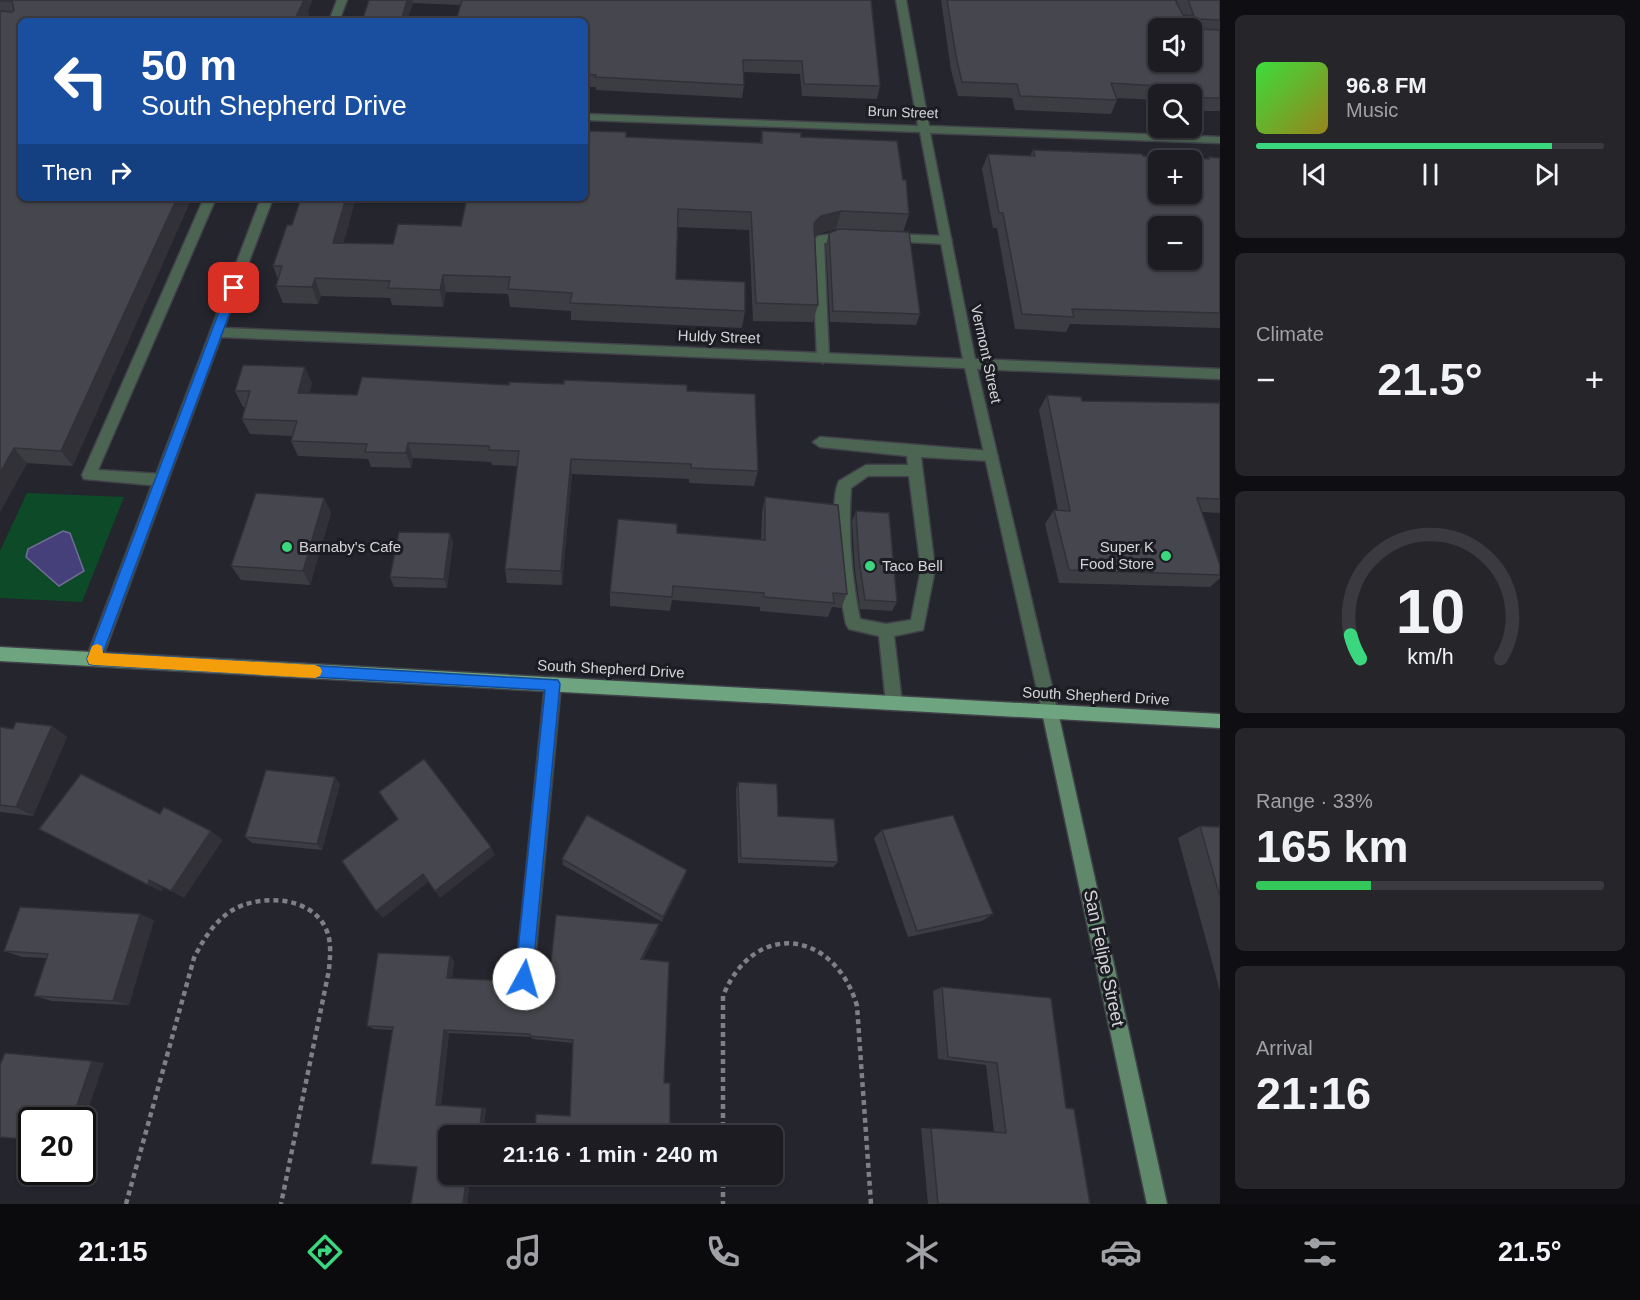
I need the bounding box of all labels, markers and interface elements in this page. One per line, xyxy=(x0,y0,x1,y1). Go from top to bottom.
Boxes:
map controls xyxy=(1148,18,1202,270)
button: sound xyxy=(1148,18,1202,72)
icon: left xyxy=(42,42,120,120)
text: 50 m xyxy=(141,42,237,89)
text: 96.8 FM xyxy=(1346,73,1427,98)
button: search xyxy=(1148,84,1202,138)
text: South Shepherd Drive xyxy=(141,91,407,121)
text: Music xyxy=(1346,99,1398,121)
street label: Brun Street xyxy=(867,103,939,121)
button: + xyxy=(1148,150,1202,204)
icon: right xyxy=(104,156,137,189)
icon: previous xyxy=(1298,158,1331,191)
icon: pause xyxy=(1414,158,1447,191)
icon: next xyxy=(1530,158,1563,191)
text: Then xyxy=(42,160,92,185)
button: − xyxy=(1148,216,1202,270)
pin xyxy=(208,262,259,313)
icon: arrive xyxy=(217,271,250,304)
street label: Vermont Street xyxy=(968,303,1005,405)
text: Climate xyxy=(1256,323,1324,345)
street label: Huldy Street xyxy=(677,327,761,346)
text: 21.5° xyxy=(1377,354,1483,405)
text: − xyxy=(1256,361,1275,398)
text: + xyxy=(1585,361,1604,398)
place label: Barnaby's Cafe xyxy=(299,538,401,555)
place label: Super K Food Store xyxy=(1080,538,1154,572)
marker: Barnaby's Cafe xyxy=(280,540,294,554)
marker: Super K Food Store xyxy=(1159,549,1173,563)
place label: Taco Bell xyxy=(882,557,943,574)
marker: Taco Bell xyxy=(863,559,877,573)
text: 10 xyxy=(1395,577,1465,646)
text: km/h xyxy=(1407,645,1453,669)
street label: South Shepherd Drive xyxy=(537,656,685,681)
street label: South Shepherd Drive xyxy=(1022,683,1170,708)
text: Range · 33% xyxy=(1256,790,1373,812)
text: 165 km xyxy=(1256,821,1409,872)
street label: San Felipe Street xyxy=(1080,888,1128,1028)
position arrow xyxy=(492,947,556,1011)
text: Arrival xyxy=(1256,1037,1313,1059)
text: 21:16 xyxy=(1256,1068,1371,1119)
speed limit sign: 20 xyxy=(18,1107,96,1185)
text: 21:16 · 1 min · 240 m xyxy=(503,1142,718,1167)
icon: directions xyxy=(304,1231,346,1273)
icon: music xyxy=(503,1231,545,1273)
icon: phone xyxy=(702,1231,744,1273)
icon: climate xyxy=(901,1231,943,1273)
icon: car xyxy=(1100,1231,1142,1273)
icon: filters xyxy=(1299,1231,1341,1273)
text: 21:15 xyxy=(78,1237,148,1267)
text: 21.5° xyxy=(1498,1237,1561,1267)

